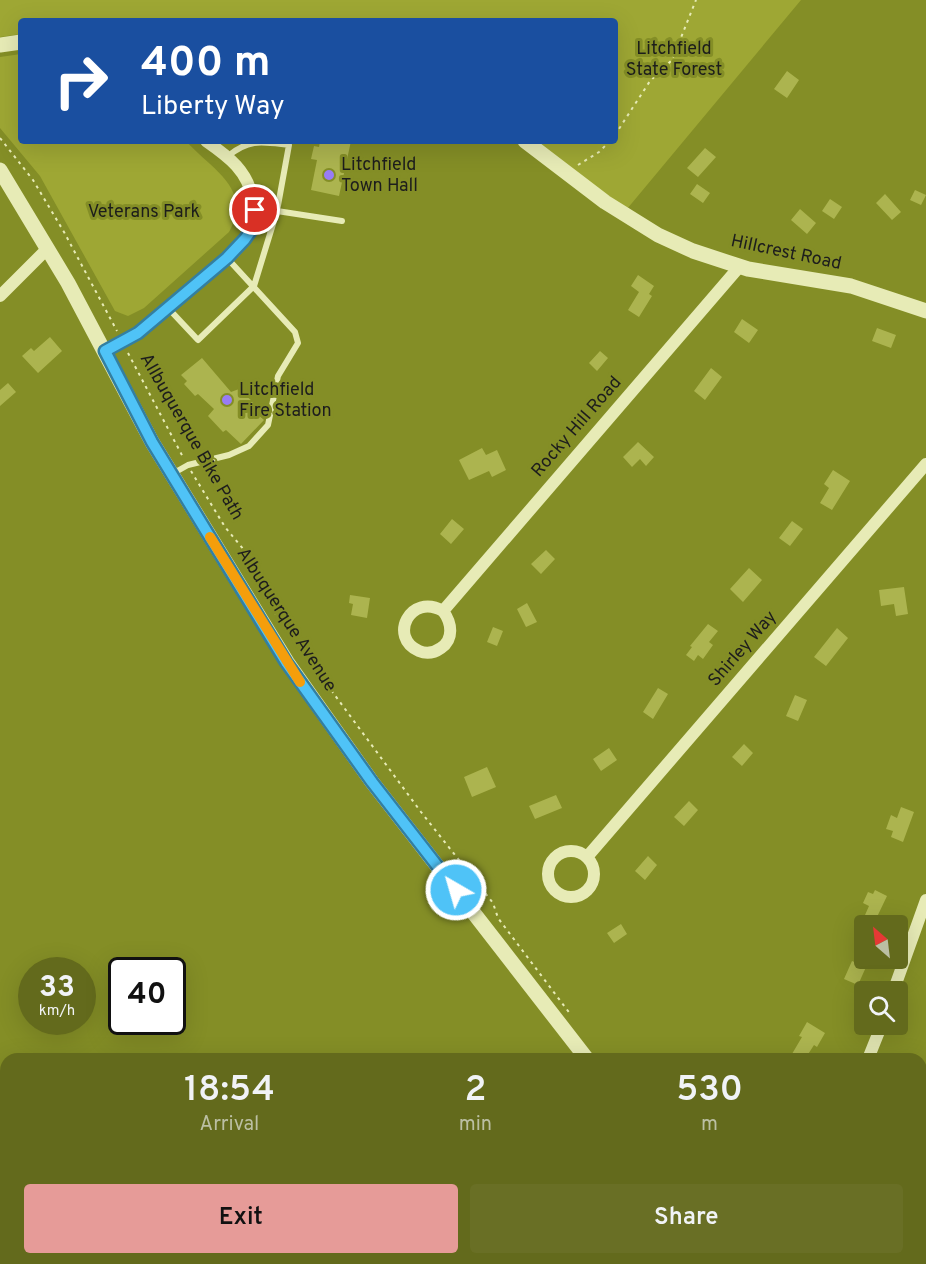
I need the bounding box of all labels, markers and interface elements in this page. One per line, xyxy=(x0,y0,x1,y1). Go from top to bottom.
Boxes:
text: 400 m xyxy=(141,38,271,91)
park label: Litchfield State Forest xyxy=(626,38,722,82)
icon: right xyxy=(42,42,120,120)
text: Liberty Way xyxy=(141,90,285,124)
place label: Litchfield Town Hall xyxy=(341,154,418,198)
marker: Litchfield Town Hall xyxy=(322,168,336,182)
pin xyxy=(229,184,280,235)
icon: arrive xyxy=(238,193,271,226)
park label: Veterans Park xyxy=(88,201,200,224)
street label: Hillcrest Road xyxy=(729,230,843,276)
street label: Allbuquerque Bike Path xyxy=(134,350,248,524)
street label: Rocky Hill Road xyxy=(527,372,627,482)
place label: Litchfield Fire Station xyxy=(239,379,332,423)
marker: Litchfield Fire Station xyxy=(220,393,234,407)
street label: Albuquerque Avenue xyxy=(231,544,341,696)
street label: Shirley Way xyxy=(704,606,782,692)
position arrow xyxy=(424,858,488,922)
north arrow xyxy=(854,915,908,969)
map controls xyxy=(854,915,908,1035)
speed limit sign: 40 xyxy=(108,957,186,1035)
text: 33 xyxy=(39,970,75,1007)
button: search xyxy=(854,981,908,1035)
text: km/h xyxy=(39,1002,75,1021)
text: 18:54 xyxy=(184,1068,275,1114)
text: 2 xyxy=(464,1068,486,1114)
text: 530 xyxy=(676,1068,743,1114)
text: Arrival xyxy=(200,1112,259,1138)
text: min xyxy=(459,1112,492,1138)
text: m xyxy=(701,1112,718,1138)
button: Exit xyxy=(24,1184,458,1253)
button: Share xyxy=(470,1184,903,1253)

